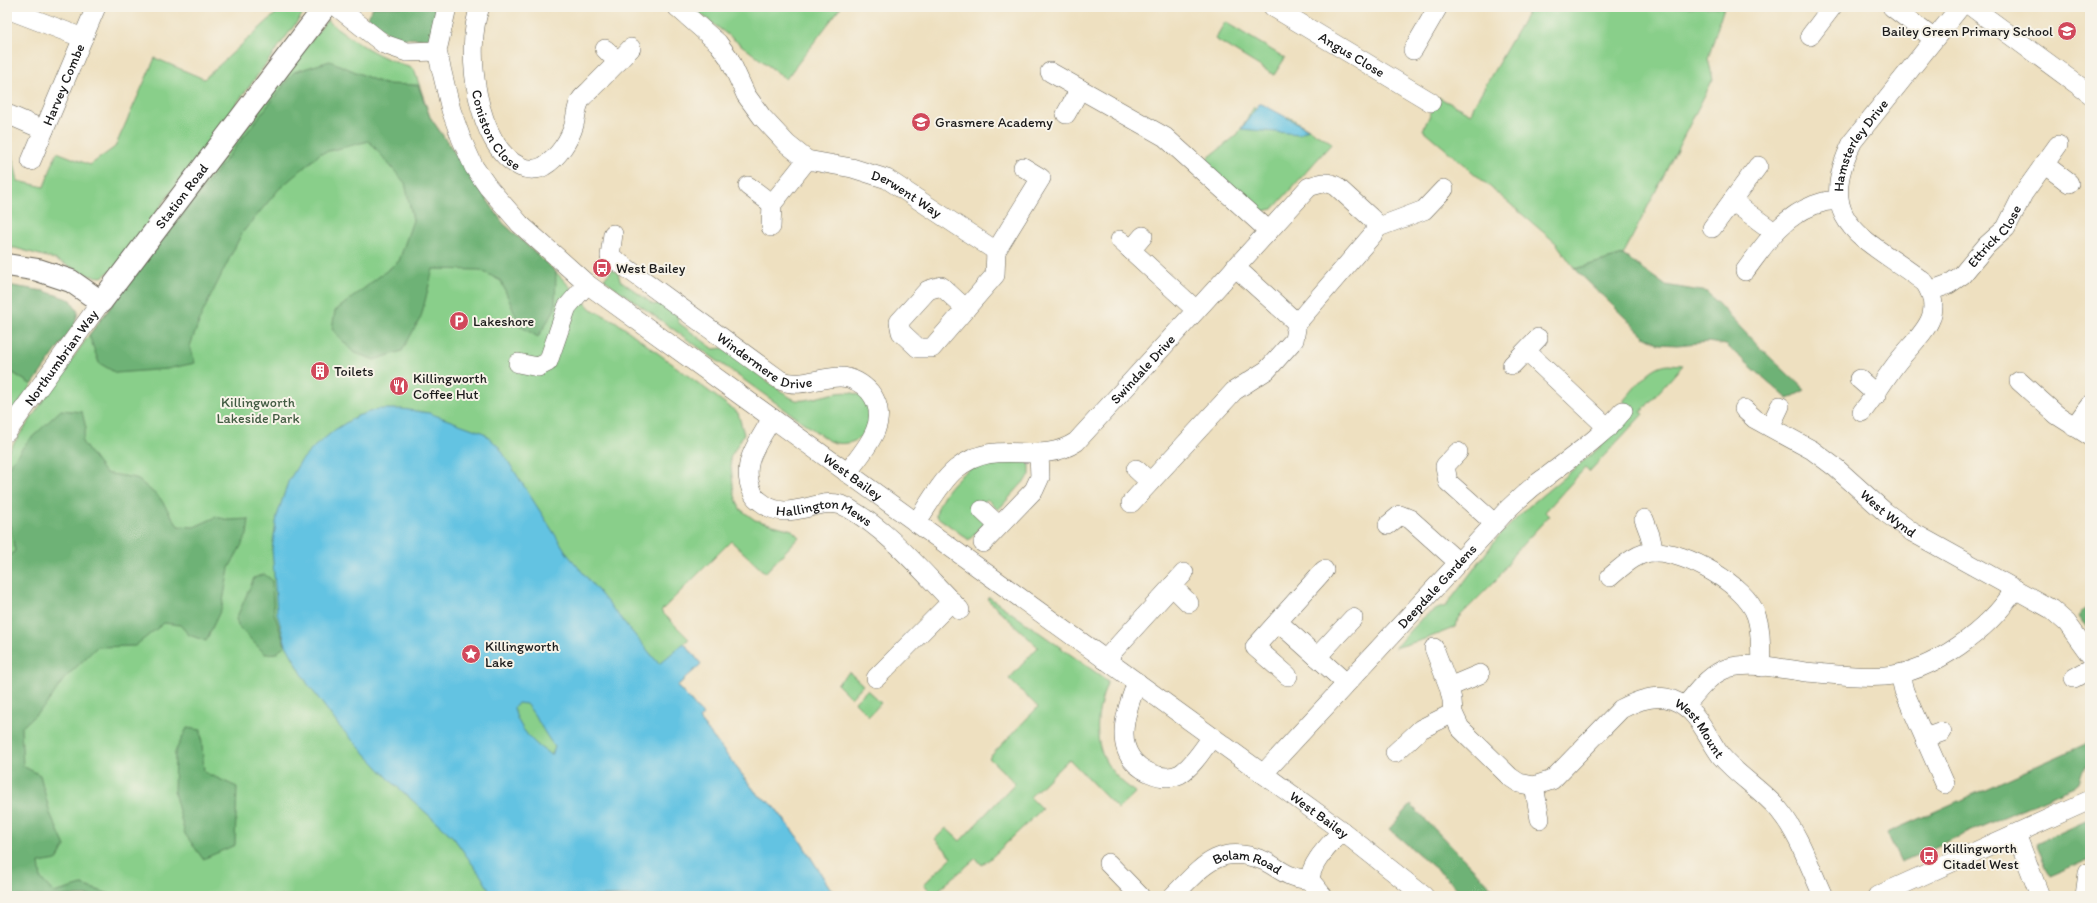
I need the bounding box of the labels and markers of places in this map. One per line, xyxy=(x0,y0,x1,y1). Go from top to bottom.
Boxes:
school or university icon: Bailey Green Primary School xyxy=(2056,20,2078,42)
place label: Bailey Green Primary School xyxy=(1882,23,2053,40)
school or university icon: Grasmere Academy xyxy=(910,111,932,133)
place label: Grasmere Academy xyxy=(935,114,1053,131)
bus stop icon: West Bailey xyxy=(591,257,613,279)
place label: West Bailey xyxy=(616,260,686,277)
parking icon: Lakeshore xyxy=(448,310,470,332)
place label: Lakeshore xyxy=(473,313,535,330)
building icon: Toilets xyxy=(309,360,331,382)
place label: Toilets xyxy=(334,363,373,380)
place label: Killingworth Coffee Hut xyxy=(413,370,487,403)
restaurant icon: Killingworth Coffee Hut xyxy=(388,375,410,397)
place label: Killingworth Lake xyxy=(485,638,559,671)
place icon: Killingworth Lake xyxy=(460,643,482,665)
place label: Killingworth Citadel West xyxy=(1943,840,2019,873)
bus stop icon: Killingworth Citadel West xyxy=(1918,845,1940,867)

